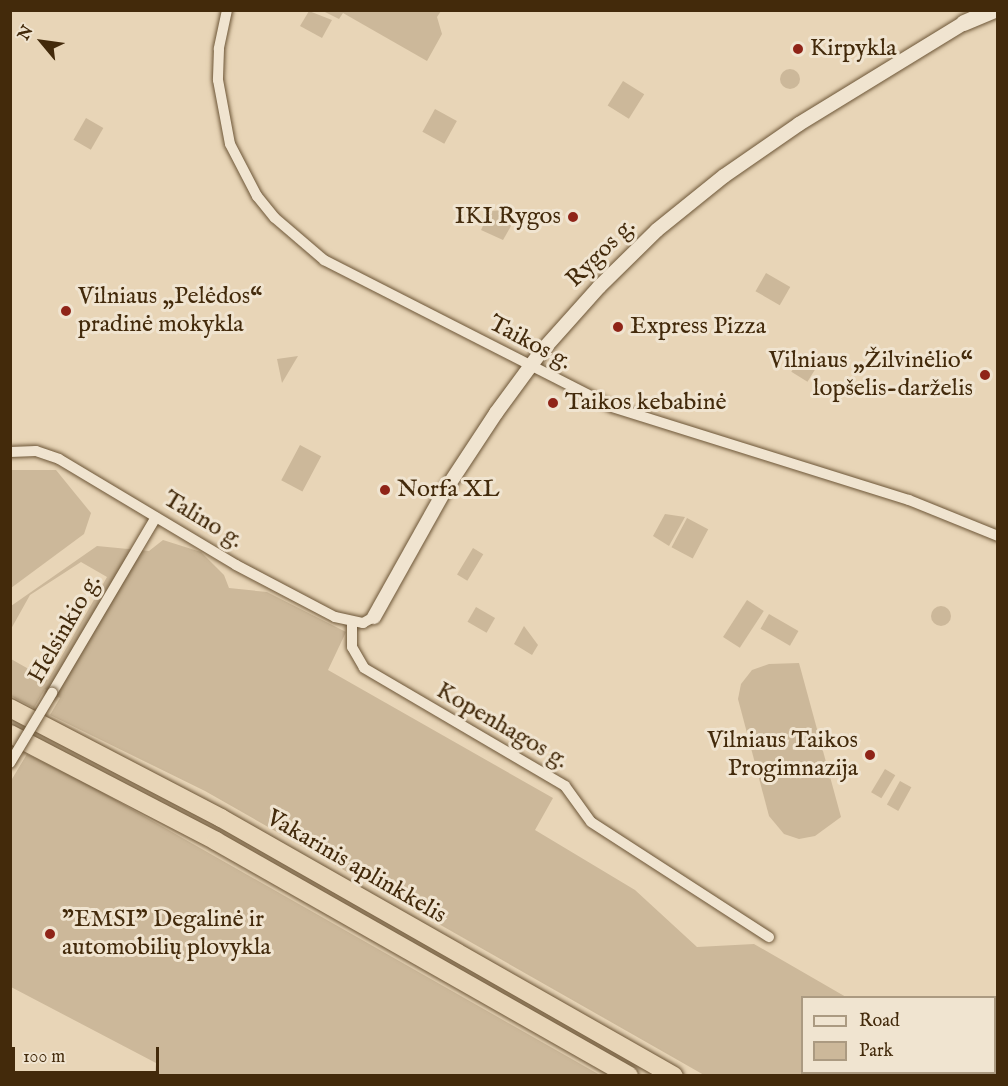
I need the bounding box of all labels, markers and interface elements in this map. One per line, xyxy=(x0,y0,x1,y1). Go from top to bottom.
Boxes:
north arrow xyxy=(12,12,72,72)
text: N xyxy=(14,22,38,44)
place label: Kirpykla xyxy=(810,35,897,63)
marker: Kirpykla xyxy=(791,42,805,56)
place label: IKI Rygos xyxy=(455,203,561,231)
marker: IKI Rygos xyxy=(566,210,580,224)
street label: Rygos g. xyxy=(560,212,642,294)
place label: Vilniaus „Pelėdos“ pradinė mokykla xyxy=(78,283,262,339)
marker: Vilniaus „Pelėdos“ pradinė mokykla xyxy=(59,304,73,318)
street label: Taikos g. xyxy=(484,309,576,377)
place label: Express Pizza xyxy=(630,313,766,341)
marker: Express Pizza xyxy=(611,320,625,334)
place label: Vilniaus „Žilvinėlio“ lopšelis-darželis xyxy=(769,347,973,403)
marker: Vilniaus „Žilvinėlio“ lopšelis-darželis xyxy=(978,368,992,382)
place label: Taikos kebabinė xyxy=(565,389,727,417)
marker: Taikos kebabinė xyxy=(546,396,560,410)
place label: Norfa XL xyxy=(397,476,500,504)
marker: Norfa XL xyxy=(378,483,392,497)
street label: Talino g. xyxy=(158,485,248,555)
street label: Helsinkio g. xyxy=(22,569,108,689)
street label: Kopenhagos g. xyxy=(431,677,573,775)
place label: Vilniaus Taikos Progimnazija xyxy=(707,727,858,783)
marker: Vilniaus Taikos Progimnazija xyxy=(863,748,877,762)
street label: Vakarinis aplinkkelis xyxy=(261,804,451,930)
place label: "EMSI" Degalinė ir automobilių plovykla xyxy=(62,906,271,962)
marker: "EMSI" Degalinė ir automobilių plovykla xyxy=(43,927,57,941)
legend xyxy=(801,996,996,1074)
text: Road xyxy=(859,1010,900,1033)
scale bar xyxy=(15,1035,162,1073)
text: Park xyxy=(859,1040,893,1063)
text: 100 m xyxy=(23,1046,65,1069)

